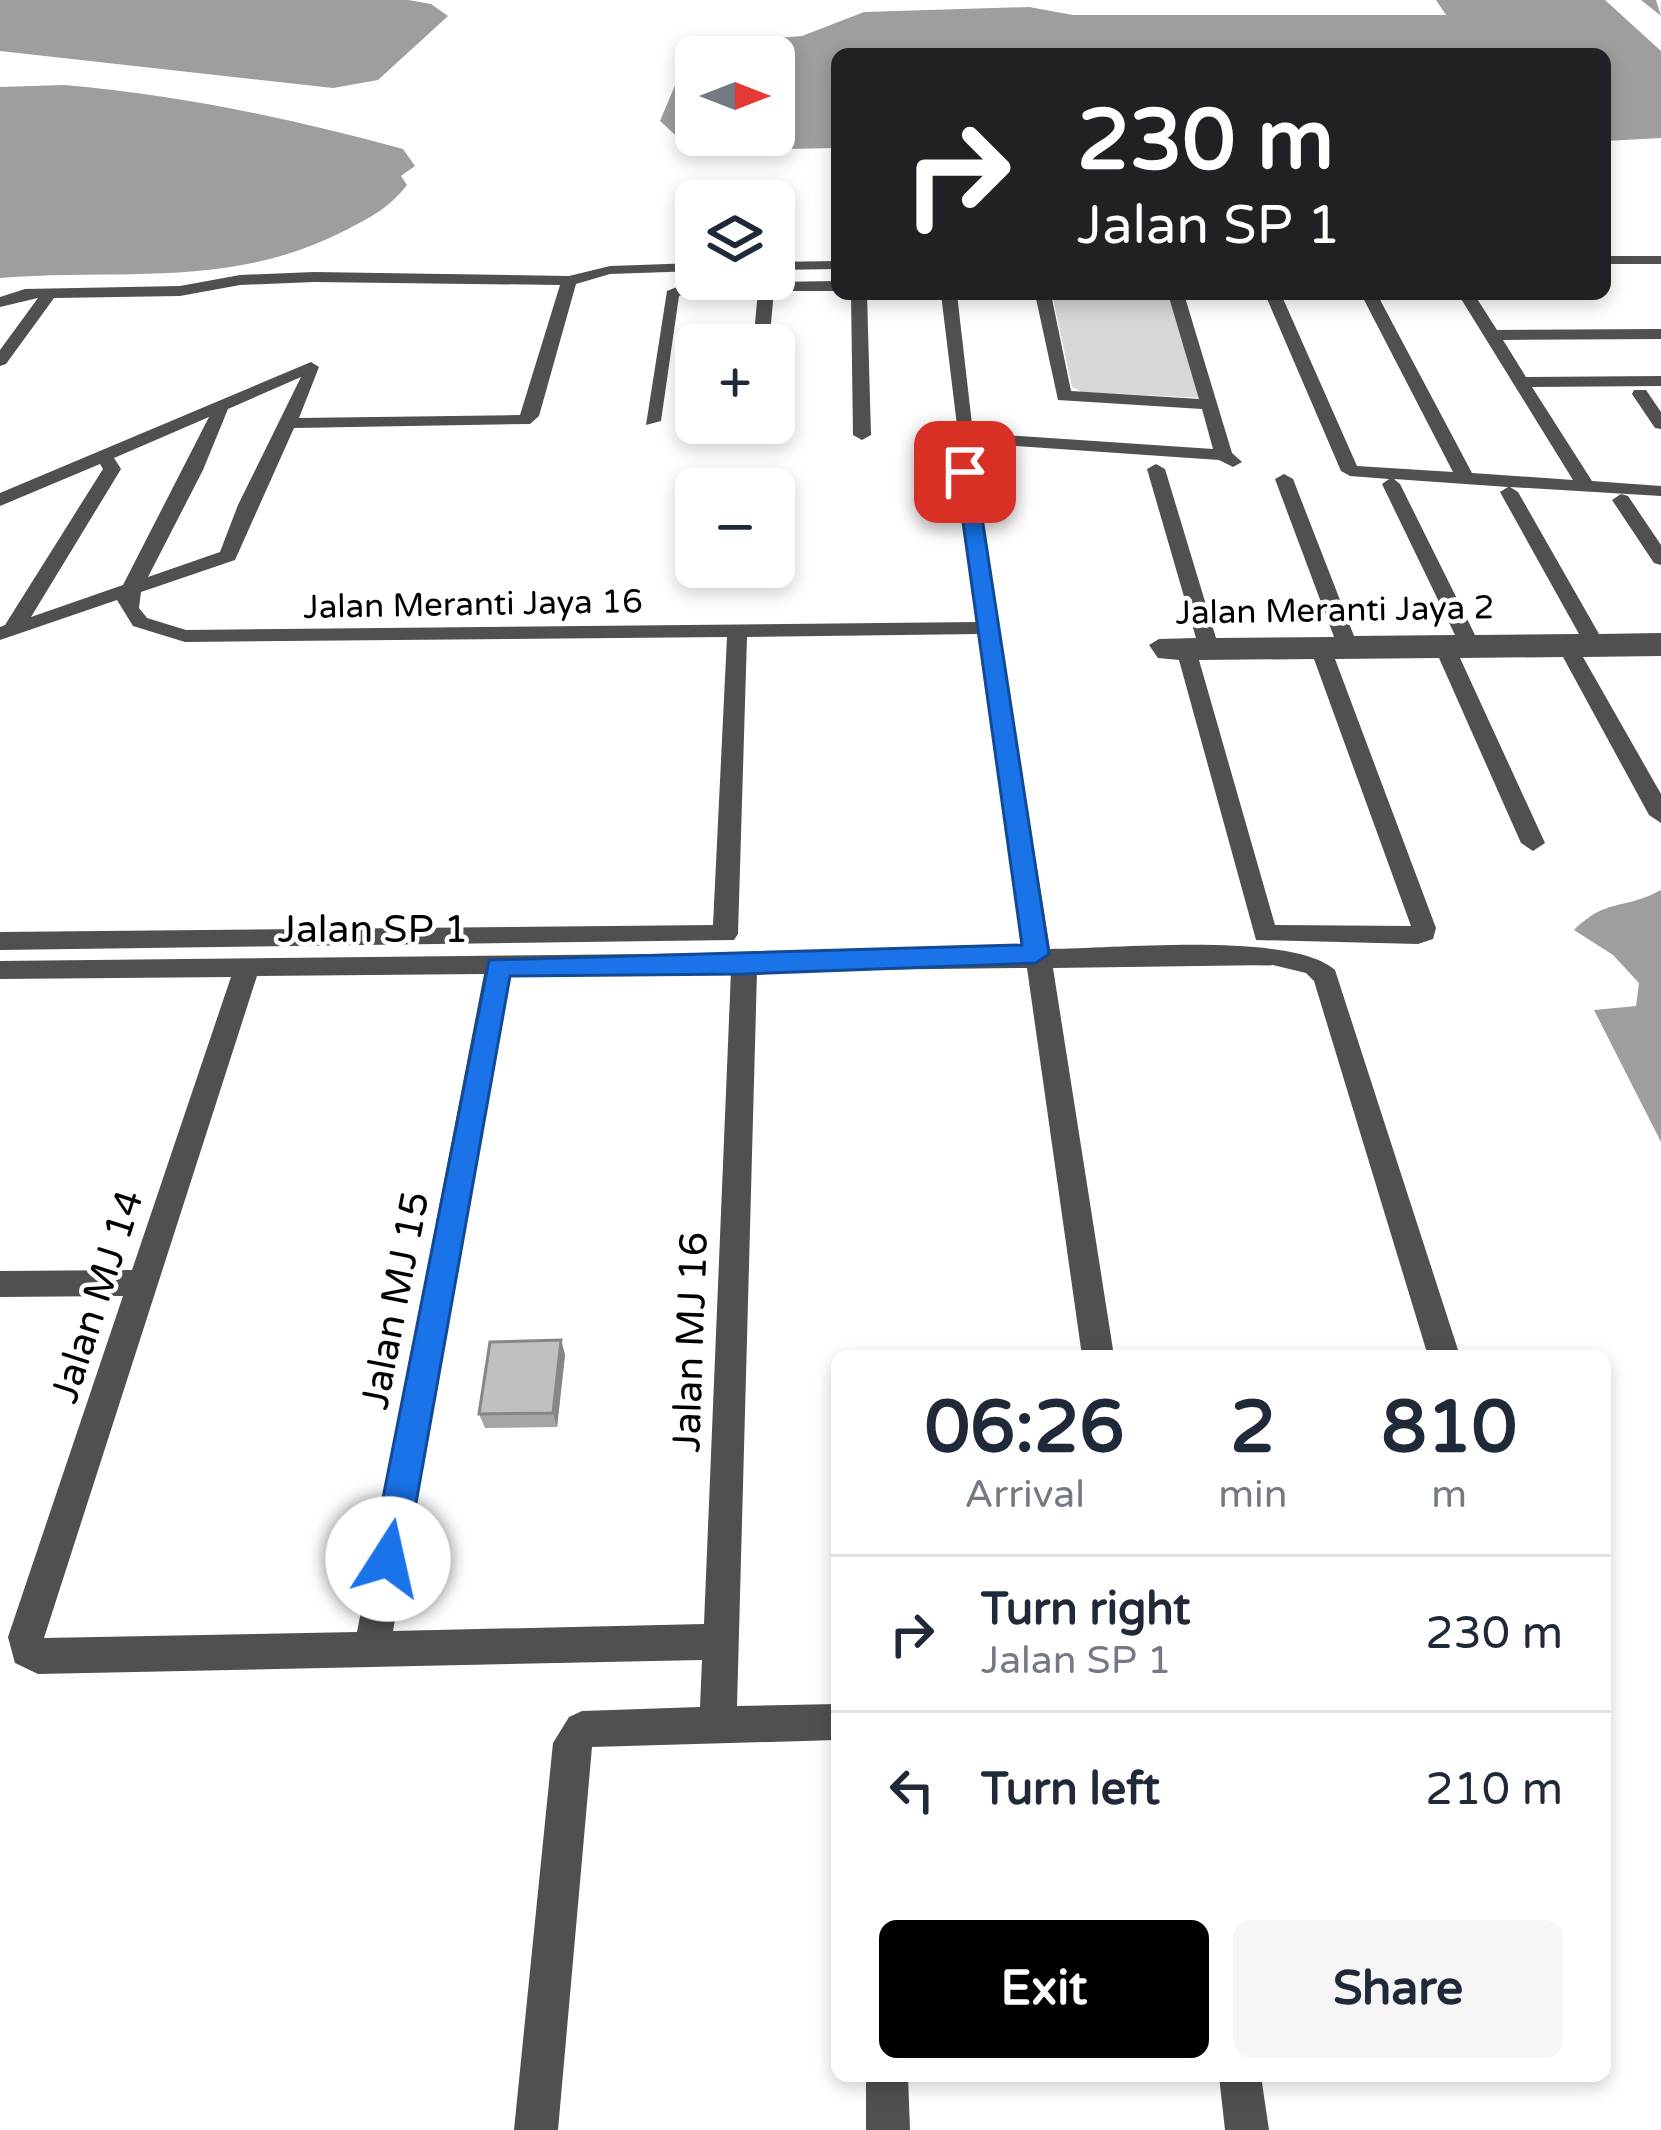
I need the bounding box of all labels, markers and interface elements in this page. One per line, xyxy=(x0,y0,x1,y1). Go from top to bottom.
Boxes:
north arrow xyxy=(675,36,795,156)
map controls xyxy=(675,36,795,588)
text: 230 m xyxy=(1077,91,1334,192)
icon: right xyxy=(879,96,1035,252)
button: layers xyxy=(675,180,795,300)
text: Jalan SP 1 xyxy=(1077,193,1341,258)
button: + xyxy=(675,324,795,444)
pin xyxy=(914,421,1016,523)
icon: arrive xyxy=(932,439,998,505)
button: − xyxy=(675,468,795,588)
street label: Jalan Meranti Jaya 16 xyxy=(303,582,643,627)
street label: Jalan Meranti Jaya 2 xyxy=(1175,588,1495,633)
street label: Jalan SP 1 xyxy=(278,906,468,953)
street label: Jalan MJ 14 xyxy=(41,1184,154,1409)
street label: Jalan MJ 15 xyxy=(351,1188,440,1413)
street label: Jalan MJ 16 xyxy=(663,1231,718,1453)
text: 06:26 xyxy=(925,1385,1124,1472)
text: 2 xyxy=(1230,1385,1276,1472)
text: 810 xyxy=(1381,1385,1517,1472)
text: Arrival xyxy=(964,1471,1085,1518)
text: min xyxy=(1218,1471,1288,1518)
text: m xyxy=(1431,1471,1467,1518)
position arrow xyxy=(325,1496,451,1622)
text: Turn right xyxy=(981,1583,1190,1637)
icon: right xyxy=(879,1601,945,1667)
text: 230 m xyxy=(1425,1607,1563,1661)
text: Jalan SP 1 xyxy=(981,1637,1171,1684)
icon: left xyxy=(879,1757,945,1823)
text: Turn left xyxy=(981,1763,1160,1817)
text: 210 m xyxy=(1425,1763,1563,1817)
button: Exit xyxy=(879,1920,1209,2058)
button: Share xyxy=(1233,1920,1563,2058)

